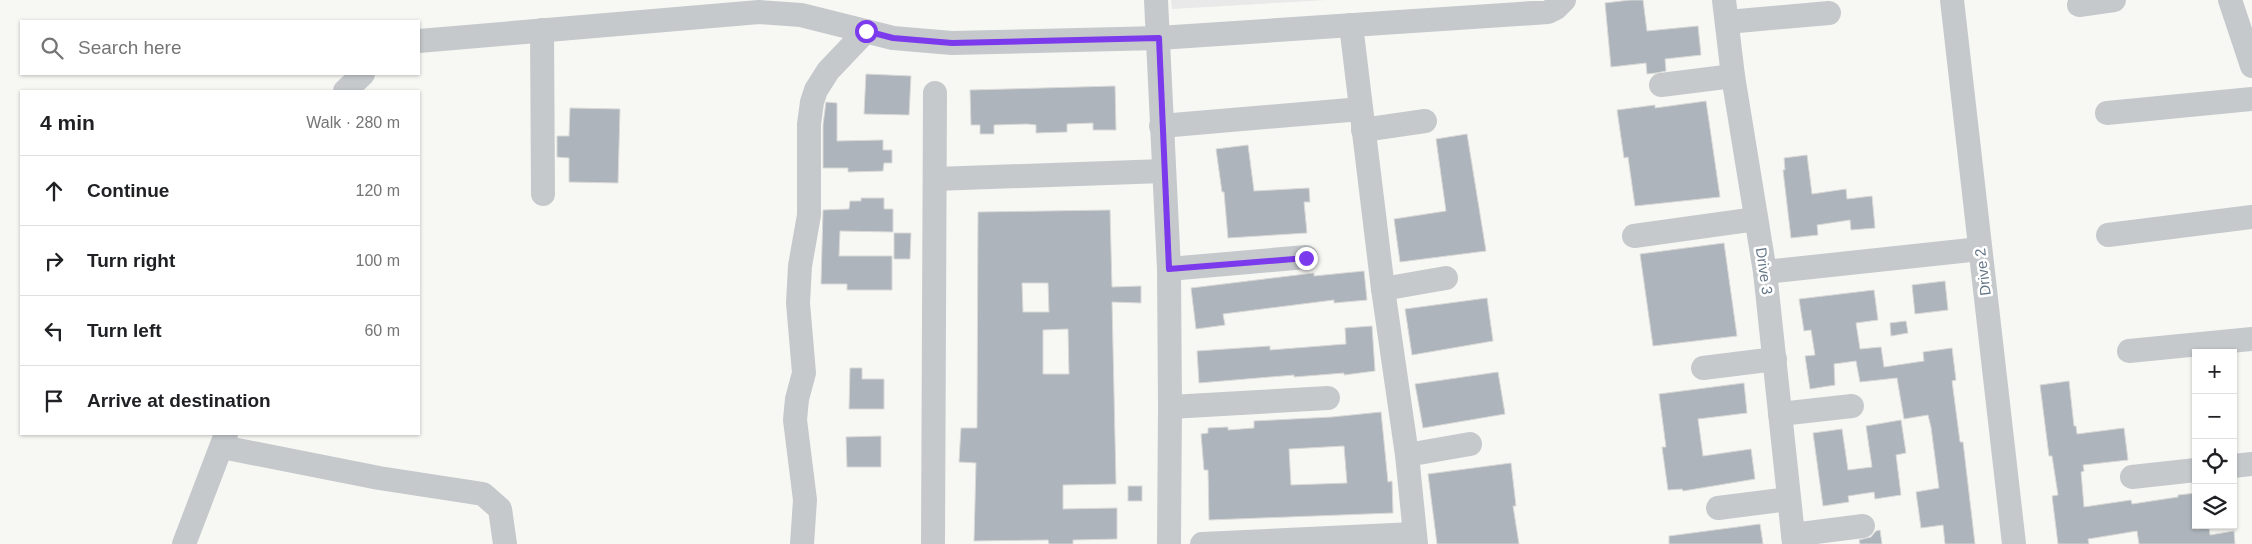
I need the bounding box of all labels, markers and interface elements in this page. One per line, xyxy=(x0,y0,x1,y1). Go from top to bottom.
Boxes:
search box xyxy=(20,20,420,75)
route start xyxy=(855,20,878,43)
icon: search xyxy=(38,34,66,62)
text: Search here xyxy=(78,37,182,58)
text: 4 min xyxy=(40,111,95,134)
text: Walk · 280 m xyxy=(306,114,400,131)
icon: ahead xyxy=(40,177,68,205)
text: Continue xyxy=(87,180,169,201)
text: 120 m xyxy=(356,182,400,199)
street label: Drive 3 xyxy=(1753,246,1776,296)
icon: right xyxy=(40,247,68,275)
route end xyxy=(1295,247,1318,270)
street label: Drive 2 xyxy=(1971,247,1994,297)
text: Turn right xyxy=(87,250,175,271)
text: 100 m xyxy=(356,252,400,269)
icon: left xyxy=(40,317,68,345)
text: Turn left xyxy=(87,320,162,341)
text: 60 m xyxy=(364,322,400,339)
map controls xyxy=(2192,349,2237,529)
button: + xyxy=(2192,349,2237,394)
icon: arrive xyxy=(40,387,68,415)
text: Arrive at destination xyxy=(87,390,271,411)
button: − xyxy=(2192,394,2237,439)
button: locate xyxy=(2192,439,2237,484)
button: layers xyxy=(2192,484,2237,529)

